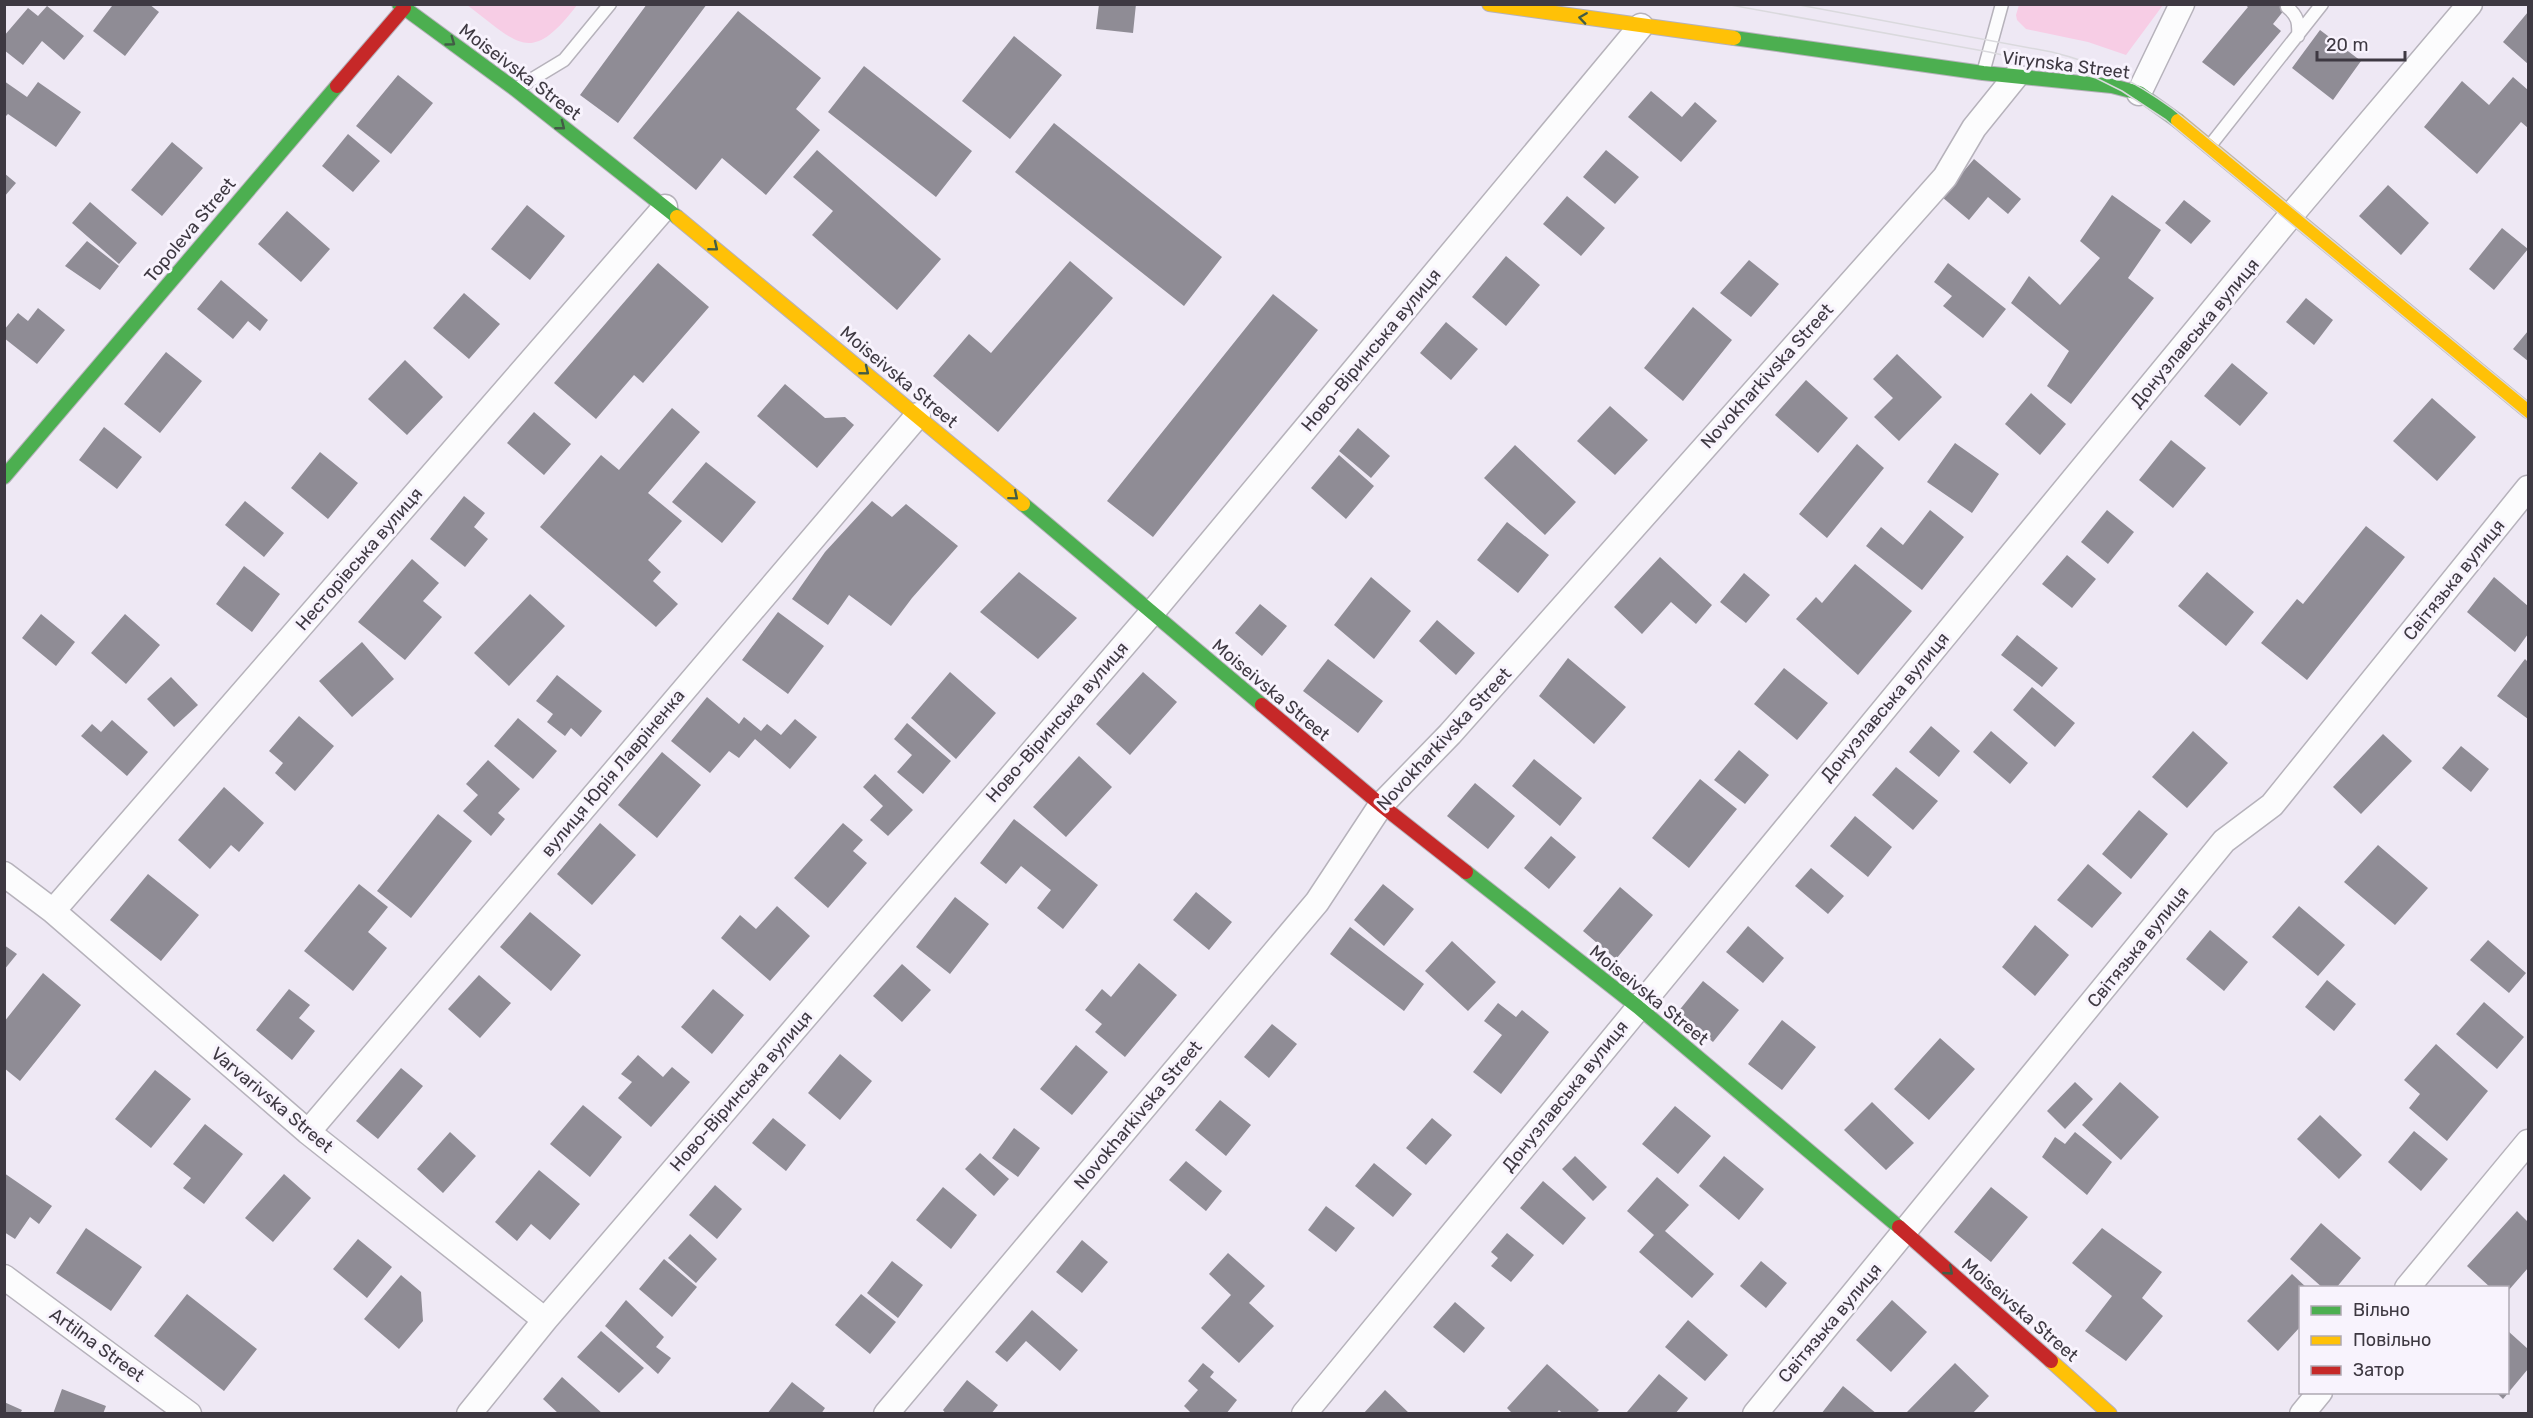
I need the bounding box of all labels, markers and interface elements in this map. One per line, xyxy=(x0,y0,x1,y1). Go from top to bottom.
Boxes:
one-way arrow xyxy=(1579,12,1588,24)
street label: Moiseivska Street xyxy=(455,19,585,125)
scale bar xyxy=(2317,24,2406,62)
text: 20 m xyxy=(2326,34,2368,56)
one-way arrow xyxy=(444,35,455,46)
street label: Virynska Street xyxy=(2001,46,2131,84)
one-way arrow xyxy=(555,118,566,129)
street label: Topoleva Street xyxy=(140,173,240,287)
one-way arrow xyxy=(707,240,718,251)
street label: Донузлавська вулиця xyxy=(2126,254,2264,412)
street label: Ново-Віринська вулиця xyxy=(1296,264,1446,436)
street label: Novokharkivska Street xyxy=(1696,299,1838,453)
street label: Moiseivska Street xyxy=(836,321,962,433)
one-way arrow xyxy=(858,364,869,375)
street label: Несторівська вулиця xyxy=(291,483,427,635)
one-way arrow xyxy=(1007,489,1018,500)
street label: Світязька вулиця xyxy=(2398,515,2510,645)
street label: Донузлавська вулиця xyxy=(1816,628,1954,786)
street label: Moiseivska Street xyxy=(1208,634,1334,746)
street label: Ново-Віринська вулиця xyxy=(981,637,1133,807)
street label: Novokharkivska Street xyxy=(1372,663,1516,815)
street label: вулиця Юрія Лавріненка xyxy=(536,685,690,861)
street label: Світязька вулиця xyxy=(2082,882,2194,1012)
street label: Moiseivska Street xyxy=(1585,940,1713,1050)
street label: Ново-Віринська вулиця xyxy=(665,1006,817,1176)
street label: Донузлавська вулиця xyxy=(1497,1016,1633,1176)
street label: Novokharkivska Street xyxy=(1069,1036,1207,1194)
street label: Varvarivska Street xyxy=(206,1043,338,1157)
street label: Moiseivska Street xyxy=(1957,1253,2083,1367)
street label: Світязька вулиця xyxy=(1774,1259,1886,1387)
one-way arrow xyxy=(1942,1264,1953,1275)
legend xyxy=(2299,1286,2509,1394)
text: Вільно xyxy=(2353,1299,2410,1321)
street label: Artilna Street xyxy=(45,1303,149,1387)
text: Повільно xyxy=(2353,1329,2431,1351)
text: Затор xyxy=(2353,1359,2404,1381)

